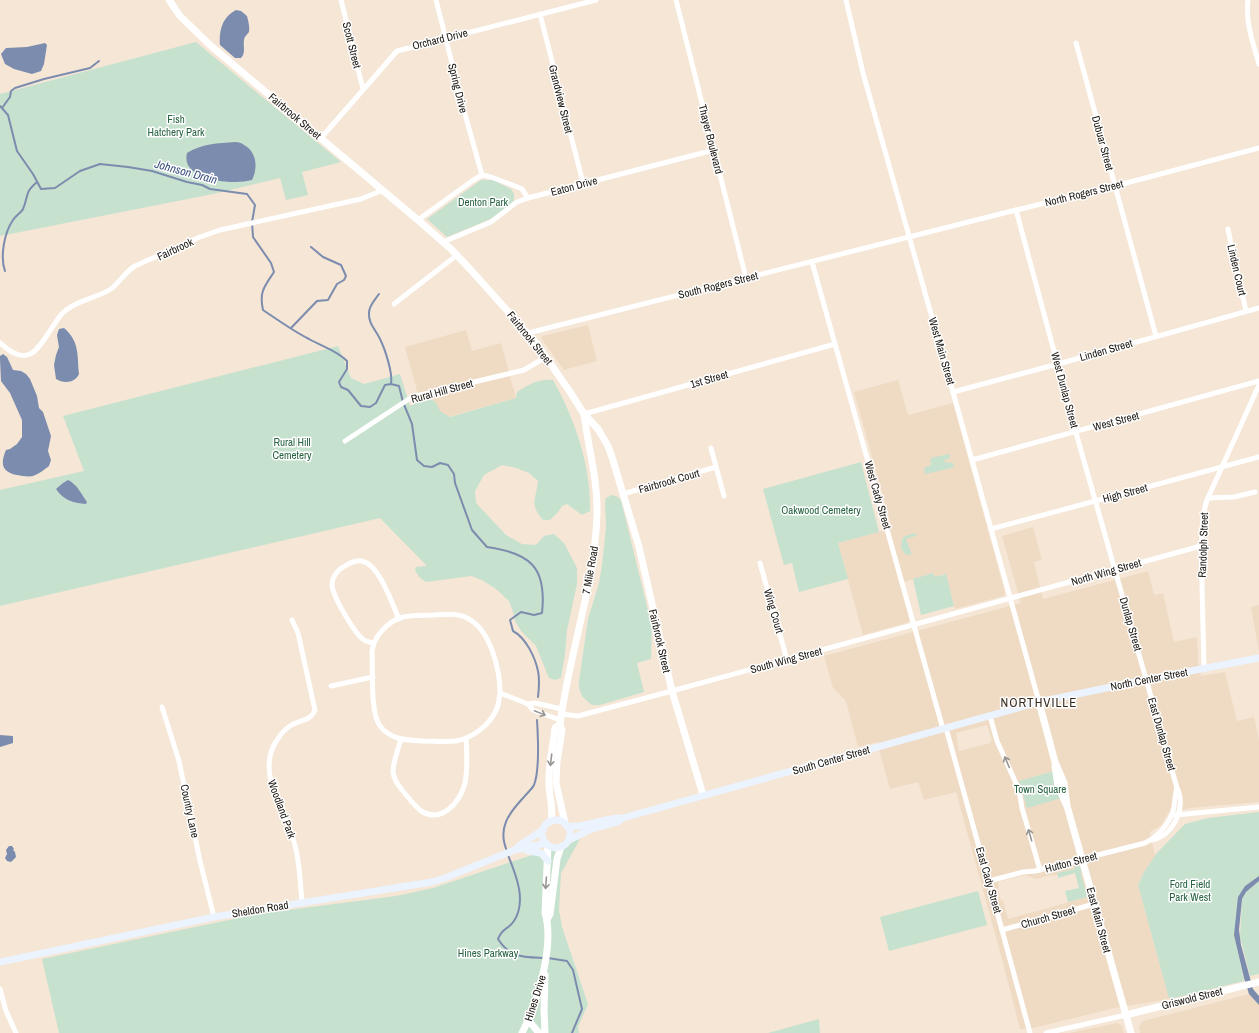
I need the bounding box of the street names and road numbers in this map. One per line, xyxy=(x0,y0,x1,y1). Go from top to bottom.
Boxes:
street label: Scott Street xyxy=(340,20,365,70)
street label: Orchard Drive xyxy=(411,25,469,53)
street label: Spring Drive xyxy=(445,62,471,114)
street label: Grandview Street xyxy=(546,63,576,135)
street label: Fairbrook Street xyxy=(266,90,325,142)
street label: Thayer Boulevard xyxy=(696,103,726,175)
street label: Dubuar Street xyxy=(1089,114,1117,172)
street label: Eaton Drive xyxy=(549,173,599,199)
street label: North Rogers Street xyxy=(1043,176,1125,209)
street label: Fairbrook xyxy=(155,234,196,263)
street label: Linden Court xyxy=(1224,243,1250,297)
street label: South Rogers Street xyxy=(677,268,760,302)
street label: Fairbrook Street xyxy=(504,308,556,368)
street label: West Main Street xyxy=(926,316,958,387)
street label: Linden Street xyxy=(1078,336,1134,364)
street label: West Dunlap Street xyxy=(1048,350,1082,430)
street label: 1st Street xyxy=(689,367,730,391)
street label: Rural Hill Street xyxy=(409,376,475,406)
street label: West Street xyxy=(1091,408,1141,434)
street label: West Cady Street xyxy=(862,459,895,531)
street label: Fairbrook Court xyxy=(637,465,702,496)
street label: High Street xyxy=(1101,480,1149,506)
street label: Randolph Street xyxy=(1195,512,1211,578)
street label: 7 Mile Road xyxy=(579,545,601,595)
street label: North Wing Street xyxy=(1069,555,1143,589)
street label: Wing Court xyxy=(761,587,787,635)
street label: Dunlap Street xyxy=(1117,596,1145,653)
street label: Fairbrook Street xyxy=(646,608,674,675)
street label: South Wing Street xyxy=(749,644,824,676)
street label: North Center Street xyxy=(1109,665,1189,693)
street label: East Dunlap Street xyxy=(1145,696,1179,773)
street label: South Center Street xyxy=(791,742,872,778)
street label: Woodland Park xyxy=(265,778,299,841)
street label: Country Lane xyxy=(178,783,202,839)
street label: East Cady Street xyxy=(973,845,1005,915)
street label: Hutton Street xyxy=(1044,848,1099,876)
street label: East Main Street xyxy=(1084,886,1115,955)
street label: Sheldon Road xyxy=(231,898,289,920)
street label: Church Street xyxy=(1019,902,1077,931)
street label: Hines Drive xyxy=(521,973,549,1023)
street label: Griswold Street xyxy=(1160,984,1224,1012)

